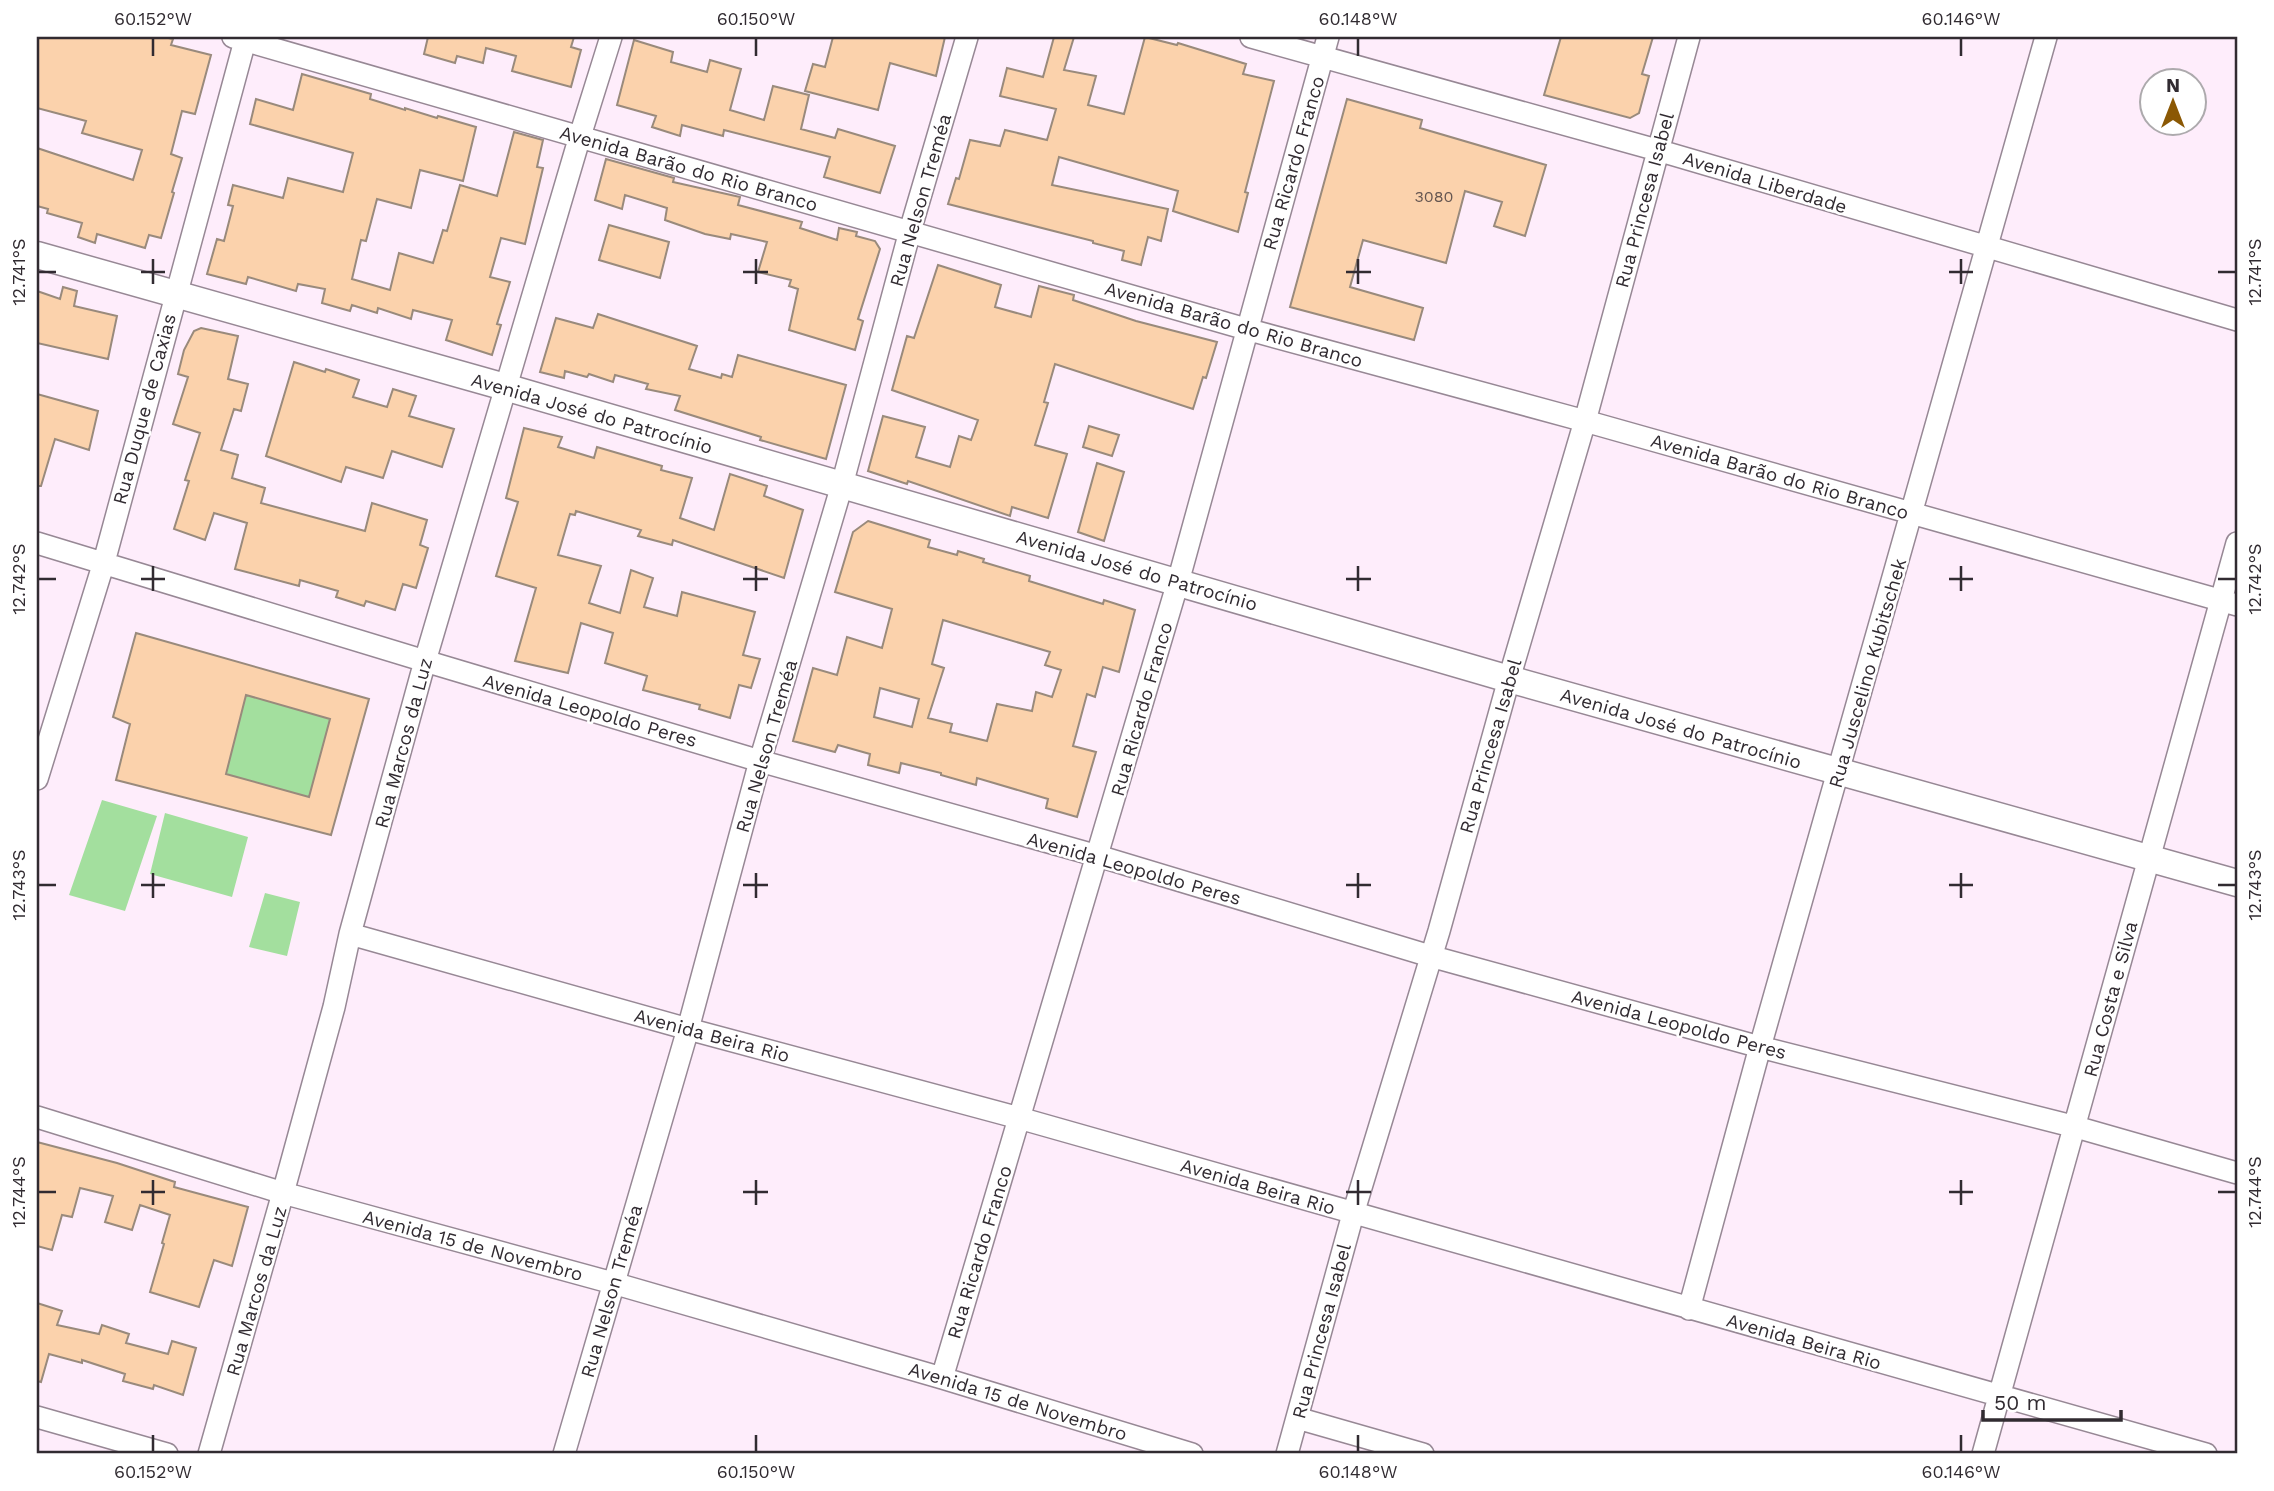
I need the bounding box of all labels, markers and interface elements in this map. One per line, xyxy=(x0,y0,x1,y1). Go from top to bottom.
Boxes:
text: 60.152°W xyxy=(114,8,192,29)
text: 60.150°W xyxy=(717,8,795,29)
text: 60.148°W xyxy=(1318,8,1398,29)
text: 60.146°W xyxy=(1922,8,2000,29)
north arrow xyxy=(2138,66,2208,136)
street label: Rua Ricardo Franco xyxy=(1258,73,1329,253)
text: N xyxy=(2166,74,2180,97)
street label: Rua Princesa Isabel xyxy=(1610,110,1679,290)
street label: Rua Nelson Treméa xyxy=(885,111,956,289)
street label: Avenida Barão do Rio Branco xyxy=(557,121,820,216)
street label: Avenida Liberdade xyxy=(1680,147,1850,218)
house number: 3080 xyxy=(1414,187,1454,206)
text: 12.741°S xyxy=(8,238,29,306)
text: 12.741°S xyxy=(2244,238,2265,306)
street label: Avenida Barão do Rio Branco xyxy=(1102,277,1365,372)
street label: Rua Duque de Caxias xyxy=(108,311,181,507)
street label: Avenida José do Patrocínio xyxy=(469,368,715,459)
street label: Avenida Barão do Rio Branco xyxy=(1648,429,1911,524)
street label: Avenida José do Patrocínio xyxy=(1014,525,1260,616)
text: 12.742°S xyxy=(8,544,29,614)
text: 12.742°S xyxy=(2244,544,2265,614)
street label: Rua Juscelino Kubitschek xyxy=(1824,556,1911,791)
street label: Rua Ricardo Franco xyxy=(1106,619,1177,799)
street label: Rua Marcos da Luz xyxy=(370,655,437,831)
street label: Rua Princesa Isabel xyxy=(1455,656,1526,836)
street label: Rua Nelson Treméa xyxy=(731,657,802,835)
street label: Avenida Leopoldo Peres xyxy=(480,669,699,752)
street label: Avenida José do Patrocínio xyxy=(1558,683,1804,774)
street label: Avenida Leopoldo Peres xyxy=(1024,827,1243,910)
text: 12.743°S xyxy=(8,850,29,920)
text: 12.743°S xyxy=(2244,850,2265,920)
street label: Rua Costa e Silva xyxy=(2079,918,2142,1080)
street label: Avenida Leopoldo Peres xyxy=(1569,985,1789,1064)
street label: Avenida Beira Rio xyxy=(632,1004,792,1067)
street label: Avenida Beira Rio xyxy=(1178,1153,1338,1220)
text: 12.744°S xyxy=(8,1156,29,1228)
text: 12.744°S xyxy=(2244,1156,2265,1228)
street label: Rua Ricardo Franco xyxy=(942,1163,1017,1342)
street label: Rua Nelson Treméa xyxy=(576,1202,647,1380)
street label: Rua Marcos da Luz xyxy=(221,1204,292,1379)
street label: Avenida 15 de Novembro xyxy=(360,1205,586,1286)
street label: Rua Princesa Isabel xyxy=(1287,1241,1356,1421)
street label: Avenida Beira Rio xyxy=(1724,1308,1884,1375)
street label: Avenida 15 de Novembro xyxy=(906,1357,1130,1446)
scale bar xyxy=(1983,1379,2122,1423)
text: 50 m xyxy=(1994,1390,2046,1415)
text: 60.152°W xyxy=(114,1461,192,1482)
text: 60.150°W xyxy=(717,1461,795,1482)
text: 60.148°W xyxy=(1318,1461,1398,1482)
text: 60.146°W xyxy=(1922,1461,2000,1482)

